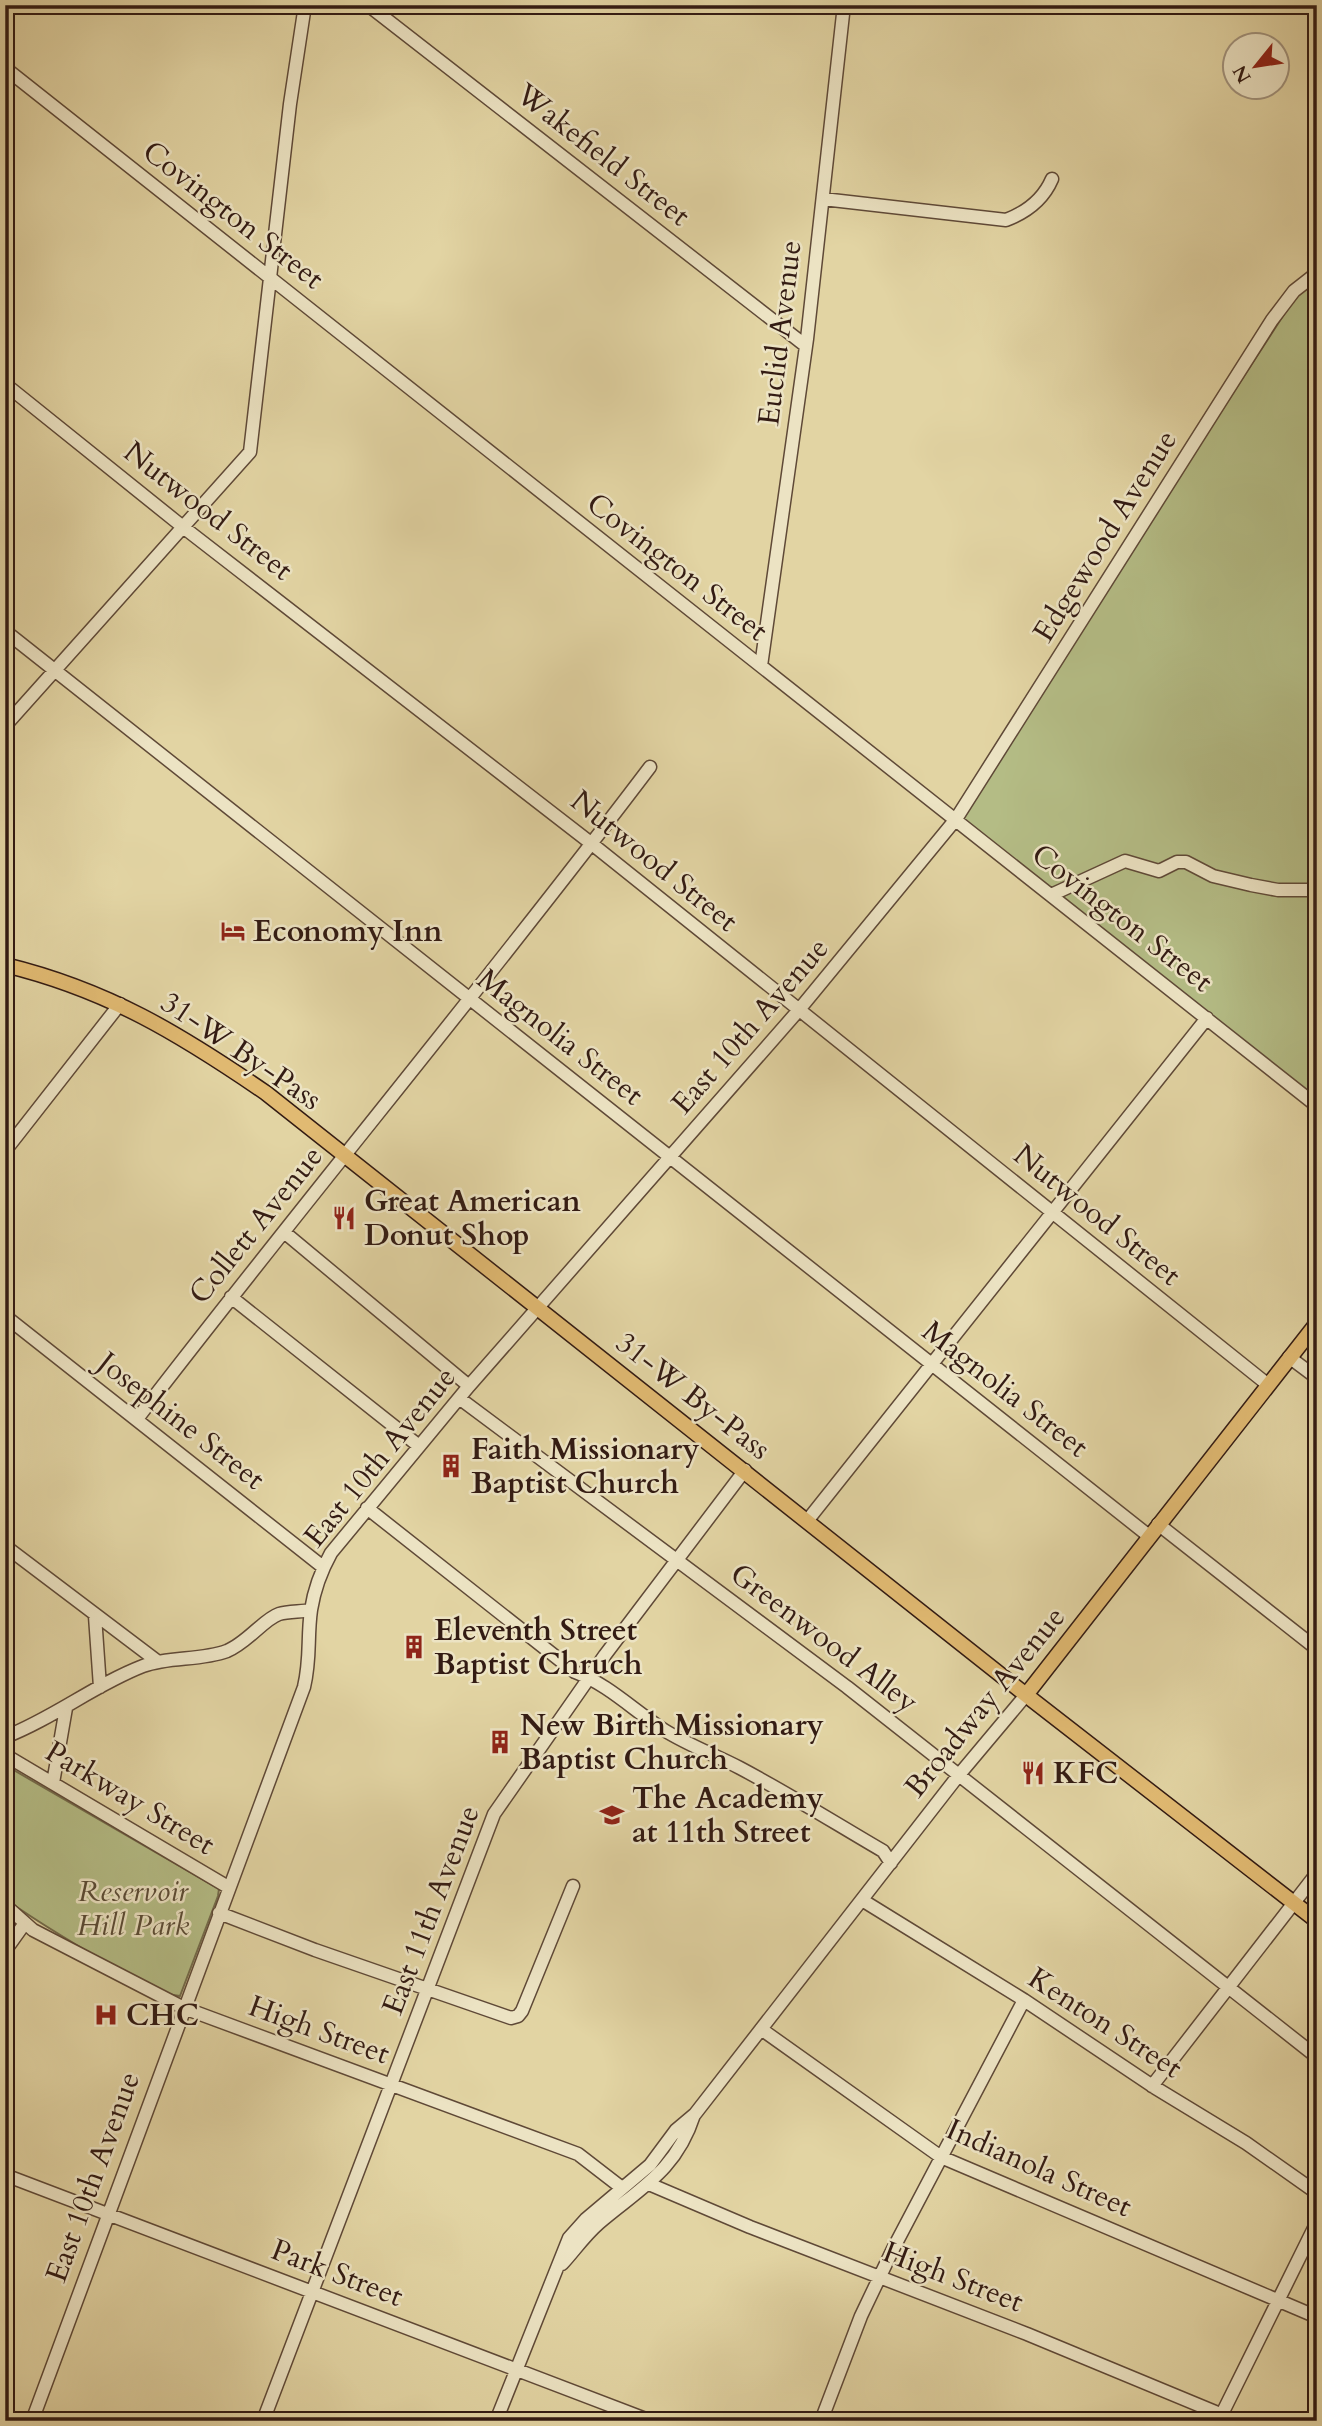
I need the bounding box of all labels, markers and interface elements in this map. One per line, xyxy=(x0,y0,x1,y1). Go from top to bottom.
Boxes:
north arrow xyxy=(1220,32,1290,102)
text: N xyxy=(1227,60,1258,88)
street label: Wakefield Street xyxy=(507,74,699,236)
street label: Covington Street xyxy=(134,131,333,299)
street label: Euclid Avenue xyxy=(748,238,812,428)
street label: Edgewood Avenue xyxy=(1023,422,1187,650)
street label: Nutwood Street xyxy=(115,432,301,590)
street label: Covington Street xyxy=(578,483,777,651)
street label: Nutwood Street xyxy=(562,781,747,942)
street label: Covington Street xyxy=(1023,834,1222,1002)
place label: Economy Inn xyxy=(253,911,442,952)
hotel icon: Economy Inn xyxy=(219,917,247,945)
street label: East 10th Avenue xyxy=(662,929,838,1123)
street label: Magnolia Street xyxy=(468,959,652,1115)
street label: 31-W By-Pass xyxy=(153,982,329,1120)
street label: Nutwood Street xyxy=(1005,1135,1190,1296)
street label: Collett Avenue xyxy=(180,1137,332,1313)
place label: Great American Donut Shop xyxy=(364,1181,581,1256)
restaurant icon: Great American Donut Shop xyxy=(330,1204,358,1232)
street label: Magnolia Street xyxy=(913,1311,1097,1467)
street label: 31-W By-Pass xyxy=(607,1323,779,1469)
street label: Josephine Street xyxy=(86,1340,274,1500)
street label: East 10th Avenue xyxy=(295,1358,465,1556)
place label: Faith Missionary Baptist Church xyxy=(471,1429,699,1504)
building icon: Faith Missionary Baptist Church xyxy=(437,1452,465,1480)
street label: Greenwood Alley xyxy=(722,1554,927,1722)
street label: Broadway Avenue xyxy=(895,1598,1075,1806)
place label: Eleventh Street Baptist Chruch xyxy=(434,1610,643,1685)
building icon: Eleventh Street Baptist Chruch xyxy=(400,1633,428,1661)
place label: New Birth Missionary Baptist Church xyxy=(520,1705,824,1780)
building icon: New Birth Missionary Baptist Church xyxy=(486,1728,514,1756)
street label: Parkway Street xyxy=(38,1731,223,1865)
place label: KFC xyxy=(1053,1753,1118,1794)
restaurant icon: KFC xyxy=(1019,1759,1047,1787)
place label: The Academy at 11th Street xyxy=(632,1778,824,1853)
street label: East 11th Avenue xyxy=(372,1799,490,2021)
school or university icon: The Academy at 11th Street xyxy=(598,1801,626,1829)
park label: Reservoir Hill Park xyxy=(77,1871,189,1946)
street label: Kenton Street xyxy=(1020,1958,1190,2088)
street label: High Street xyxy=(243,1986,396,2075)
place label: CHC xyxy=(126,1995,199,2036)
hospital icon: CHC xyxy=(92,2001,120,2029)
street label: East 10th Avenue xyxy=(36,2066,150,2288)
street label: Indianola Street xyxy=(940,2109,1139,2227)
street label: Park Street xyxy=(265,2229,409,2317)
street label: High Street xyxy=(877,2232,1029,2323)

